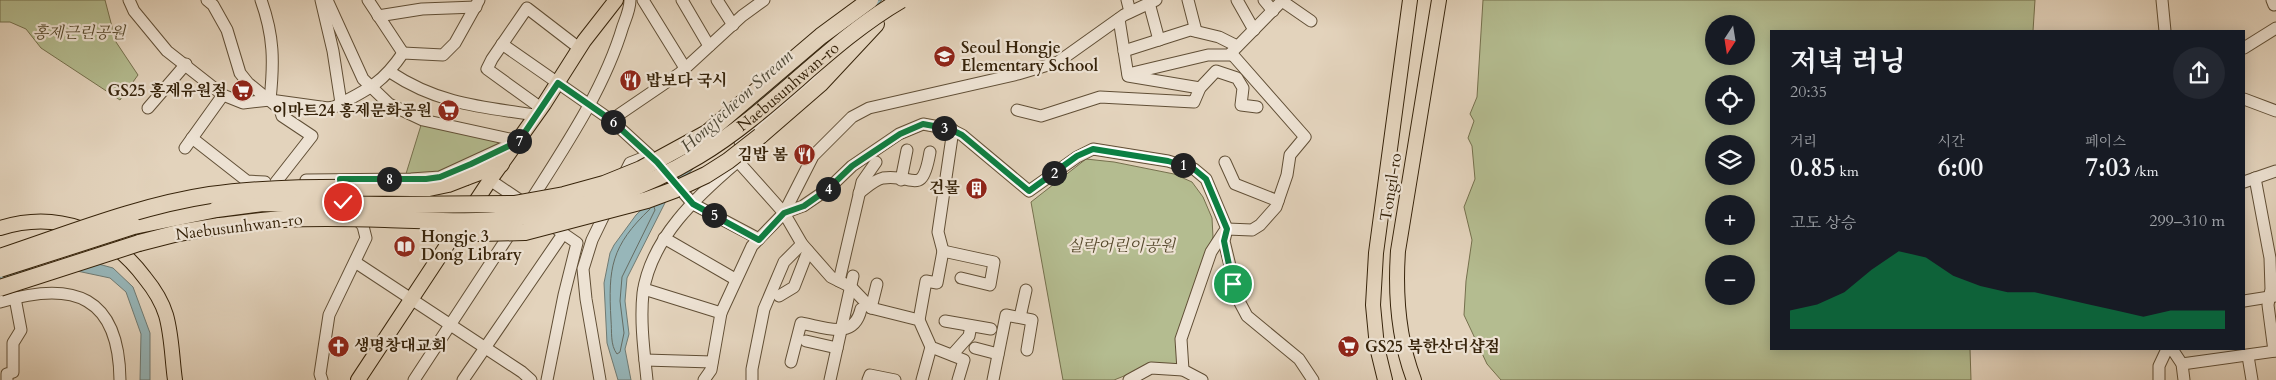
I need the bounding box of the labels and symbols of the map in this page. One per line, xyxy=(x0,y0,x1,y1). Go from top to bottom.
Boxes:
north arrow xyxy=(1705,15,1755,65)
park label: 홍제근린공원 xyxy=(33,22,127,44)
street label: Naebusunhwan-ro xyxy=(733,37,844,137)
place label: Seoul Hongje Elementary School xyxy=(961,37,1099,77)
water label: Hongjecheon Stream xyxy=(675,43,799,158)
school or university icon: Seoul Hongje Elementary School xyxy=(933,45,957,69)
restaurant icon: 밥보다 국시 xyxy=(618,69,642,93)
place label: 밥보다 국시 xyxy=(646,70,728,92)
supermarket icon: GS25 홍제유원점 xyxy=(231,79,255,103)
place label: GS25 홍제유원점 xyxy=(108,80,227,102)
supermarket icon: 이마트24 홍제문화공원 xyxy=(436,99,460,123)
place label: 이마트24 홍제문화공원 xyxy=(272,100,432,122)
pin: 6 xyxy=(600,110,626,134)
pin: 3 xyxy=(932,116,956,140)
pin: 7 xyxy=(506,128,532,154)
restaurant icon: 김밥 봄 xyxy=(792,143,816,167)
place label: 김밥 봄 xyxy=(737,144,789,166)
street label: Tongil-ro xyxy=(1375,151,1407,223)
pin: 1 xyxy=(1170,152,1196,178)
pin: 2 xyxy=(1042,160,1066,186)
pin: 8 xyxy=(376,166,402,192)
pin: 4 xyxy=(816,176,840,202)
building icon: 건물 xyxy=(964,176,988,200)
place label: 건물 xyxy=(929,177,961,199)
pin xyxy=(322,181,364,223)
pin: 5 xyxy=(702,202,726,228)
street label: Naebusunhwan-ro xyxy=(174,208,304,246)
place label: Hongje 3 Dong Library xyxy=(421,226,522,266)
library icon: Hongje 3 Dong Library xyxy=(393,234,417,258)
park label: 실락어린이공원 xyxy=(1067,235,1177,257)
pin xyxy=(1212,263,1254,305)
church icon: 생명창대교회 xyxy=(326,334,350,358)
place label: 생명창대교회 xyxy=(354,335,447,357)
supermarket icon: GS25 북한산더샵점 xyxy=(1337,335,1361,359)
place label: GS25 북한산더샵점 xyxy=(1365,336,1500,358)

